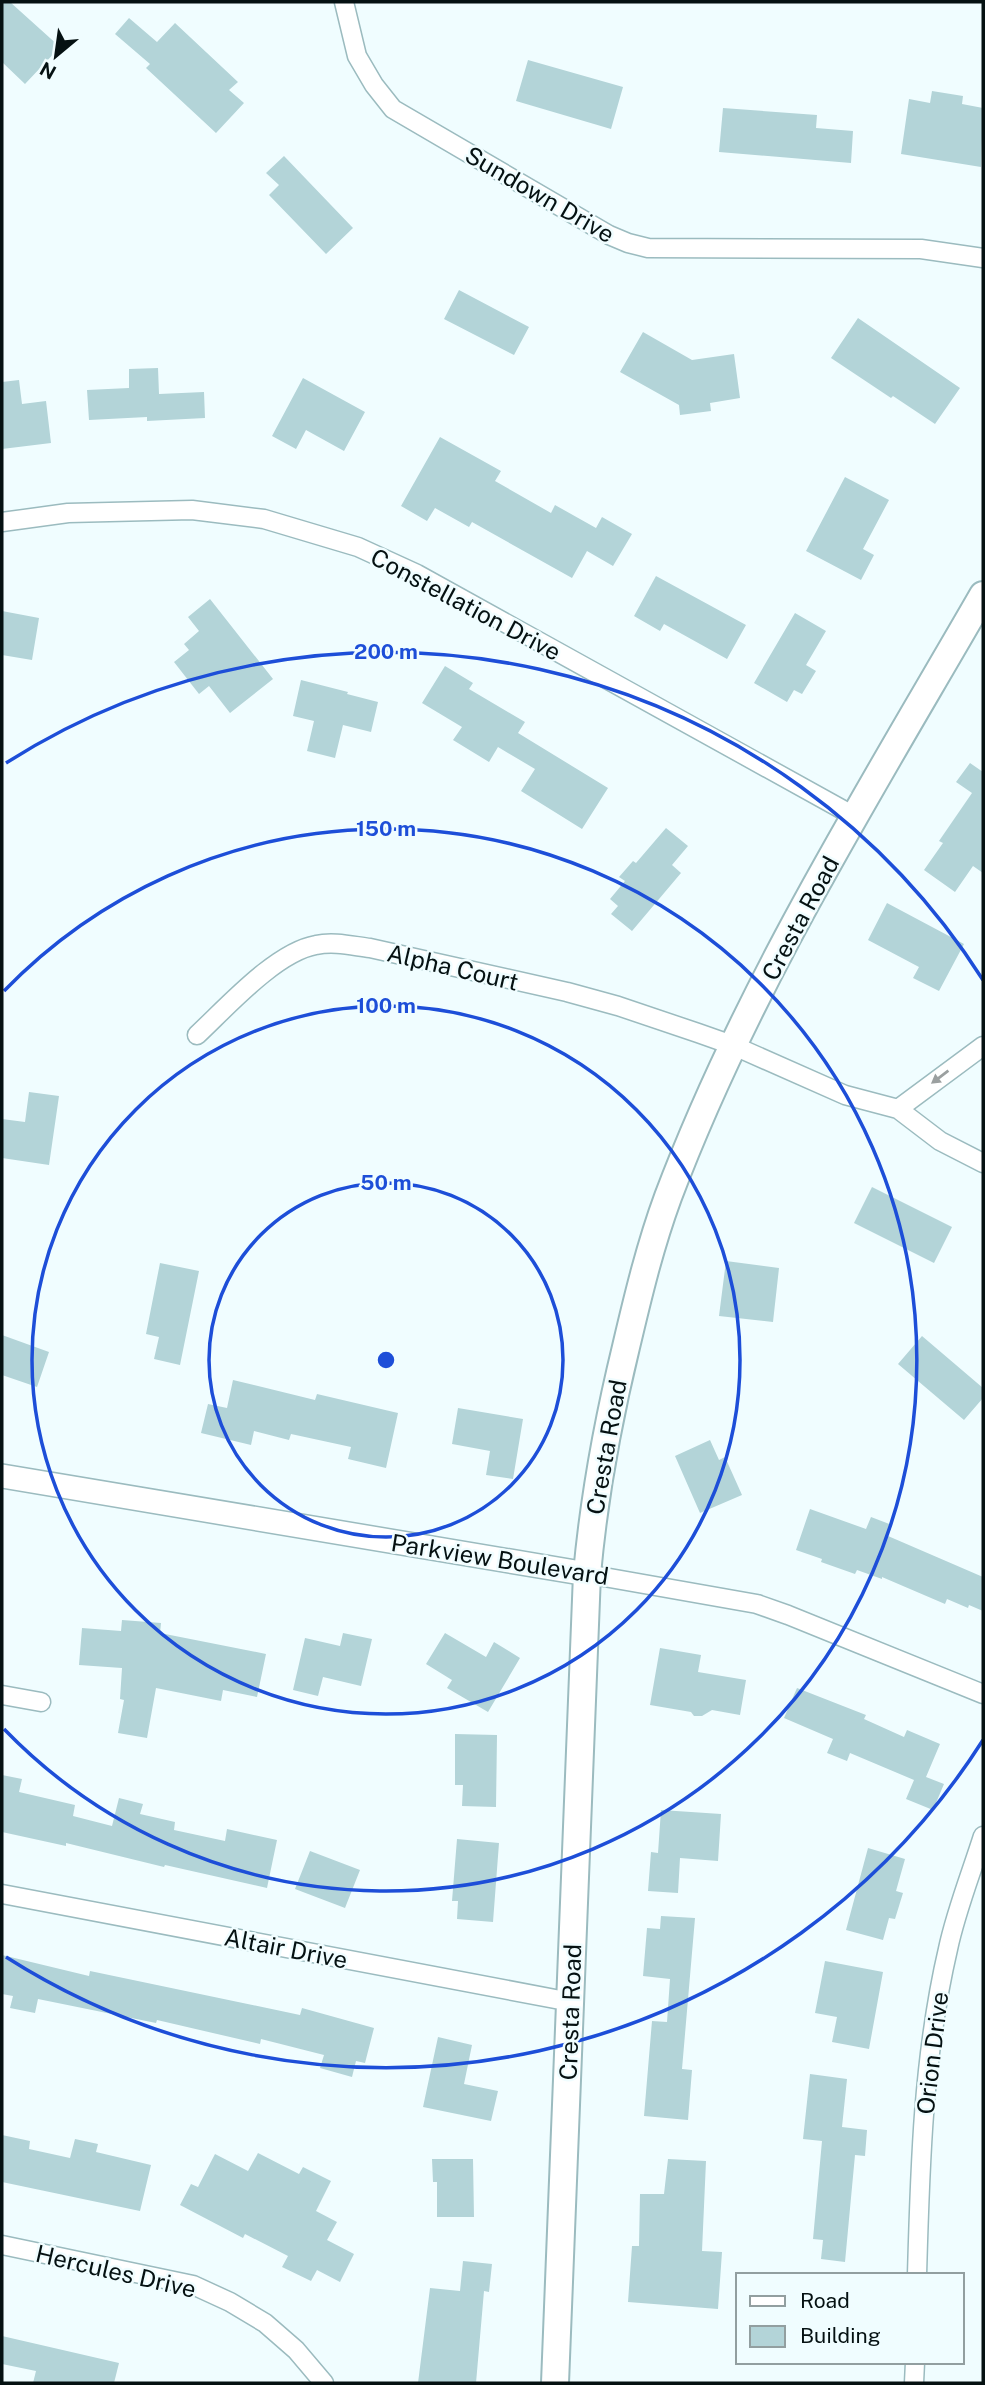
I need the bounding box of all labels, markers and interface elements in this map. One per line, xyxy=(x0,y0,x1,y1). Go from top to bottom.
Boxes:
north arrow xyxy=(21,21,91,91)
text: N xyxy=(36,58,60,84)
street label: Sundown Drive xyxy=(460,140,620,248)
street label: Constellation Drive xyxy=(366,542,566,666)
text: 200 m xyxy=(354,639,418,664)
text: 150 m xyxy=(356,816,416,841)
street label: Cresta Road xyxy=(756,851,844,985)
street label: Alpha Court xyxy=(385,938,521,996)
text: 100 m xyxy=(356,993,416,1018)
one-way arrow xyxy=(931,1070,949,1084)
text: 50 m xyxy=(360,1170,412,1195)
centre of rings xyxy=(374,1348,398,1372)
street label: Cresta Road xyxy=(580,1377,632,1517)
street label: Parkview Boulevard xyxy=(389,1528,611,1590)
street label: Altair Drive xyxy=(222,1922,350,1974)
street label: Cresta Road xyxy=(554,1943,586,2081)
street label: Orion Drive xyxy=(911,1990,953,2116)
street label: Hercules Drive xyxy=(33,2239,199,2303)
legend xyxy=(736,2273,964,2364)
text: Road xyxy=(800,2288,850,2313)
text: Building xyxy=(800,2323,881,2348)

